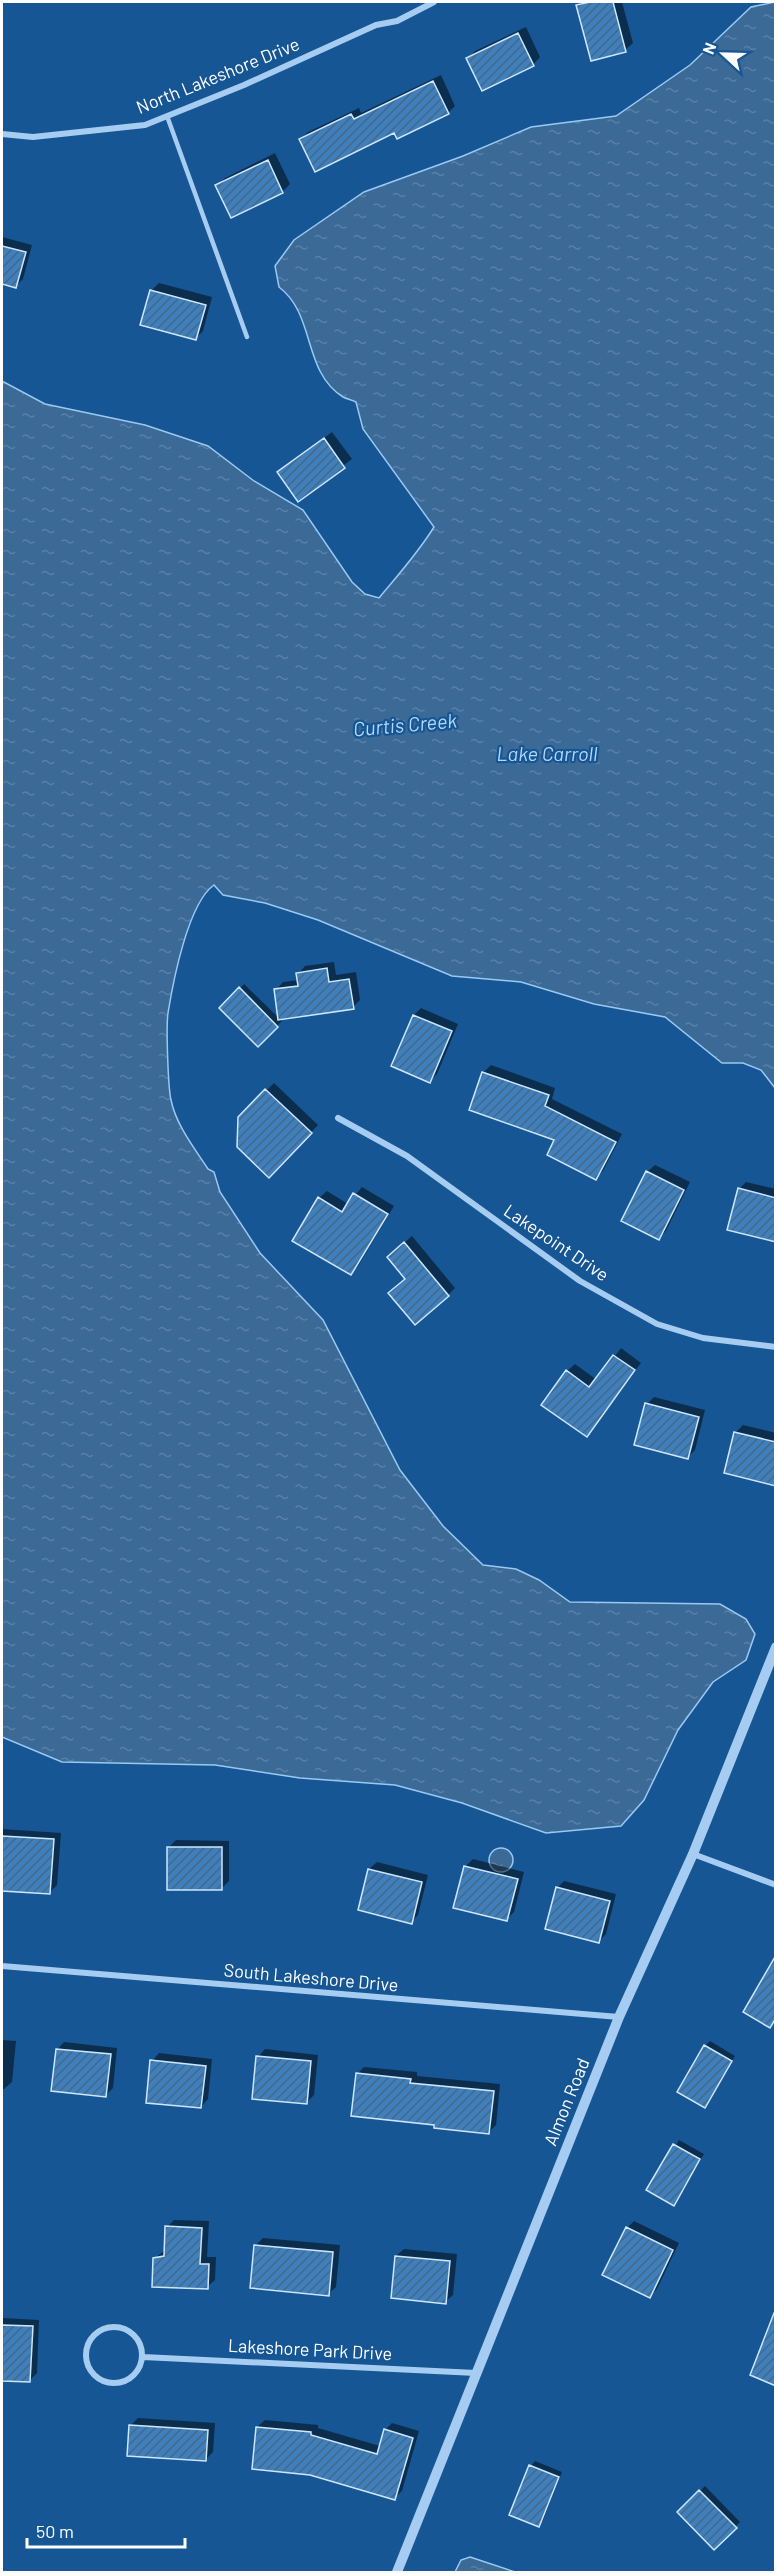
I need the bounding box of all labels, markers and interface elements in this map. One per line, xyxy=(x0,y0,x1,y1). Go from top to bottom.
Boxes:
north arrow xyxy=(693,24,753,84)
street label: North Lakeshore Drive xyxy=(133,32,302,118)
text: N xyxy=(698,40,719,57)
water label: Curtis Creek xyxy=(352,707,458,740)
water label: Lake Carroll xyxy=(497,741,598,765)
street label: Lakepoint Drive xyxy=(500,1199,613,1285)
street label: South Lakeshore Drive xyxy=(223,1958,399,1996)
street label: Almon Road xyxy=(539,2055,594,2149)
street label: Lakeshore Park Drive xyxy=(227,2334,393,2364)
scale bar xyxy=(27,2511,184,2549)
text: 50 m xyxy=(36,2520,74,2542)

